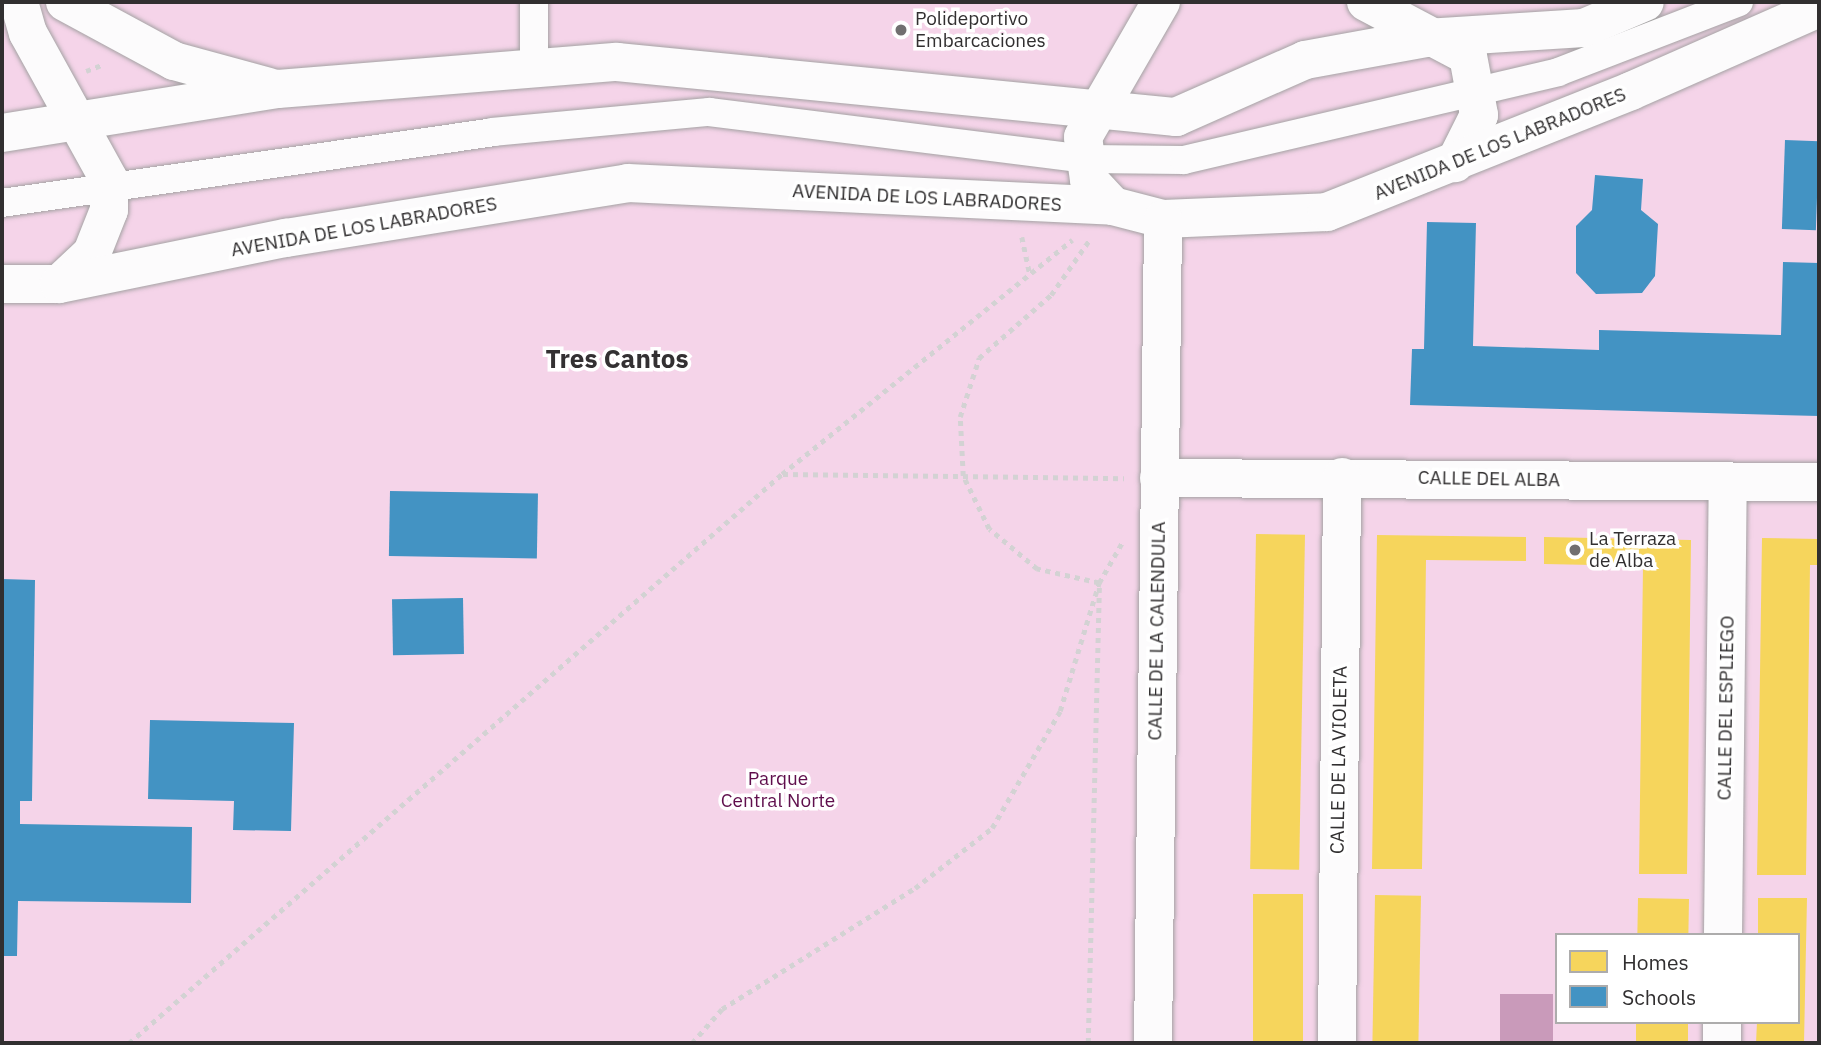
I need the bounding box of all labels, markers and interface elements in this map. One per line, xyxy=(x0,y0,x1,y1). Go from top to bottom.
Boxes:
place label: Polideportivo Embarcaciones xyxy=(915,8,1046,52)
marker: Polideportivo Embarcaciones xyxy=(893,22,909,38)
street label: AVENIDA DE LOS LABRADORES xyxy=(1371,83,1629,205)
street label: AVENIDA DE LOS LABRADORES xyxy=(792,180,1062,216)
street label: AVENIDA DE LOS LABRADORES xyxy=(229,192,499,262)
district label: Tres Cantos xyxy=(545,343,689,375)
street label: CALLE DEL ALBA xyxy=(1418,466,1560,492)
street label: CALLE DE LA CALENDULA xyxy=(1144,521,1170,741)
place label: La Terraza de Alba xyxy=(1589,528,1676,572)
marker: La Terraza de Alba xyxy=(1567,542,1583,558)
street label: CALLE DEL ESPLIEGO xyxy=(1713,615,1739,801)
street label: CALLE DE LA VIOLETA xyxy=(1326,666,1352,854)
park label: Parque Central Norte xyxy=(721,768,835,812)
legend xyxy=(1555,933,1800,1024)
text: Homes xyxy=(1622,948,1689,976)
text: Schools xyxy=(1622,983,1696,1011)

